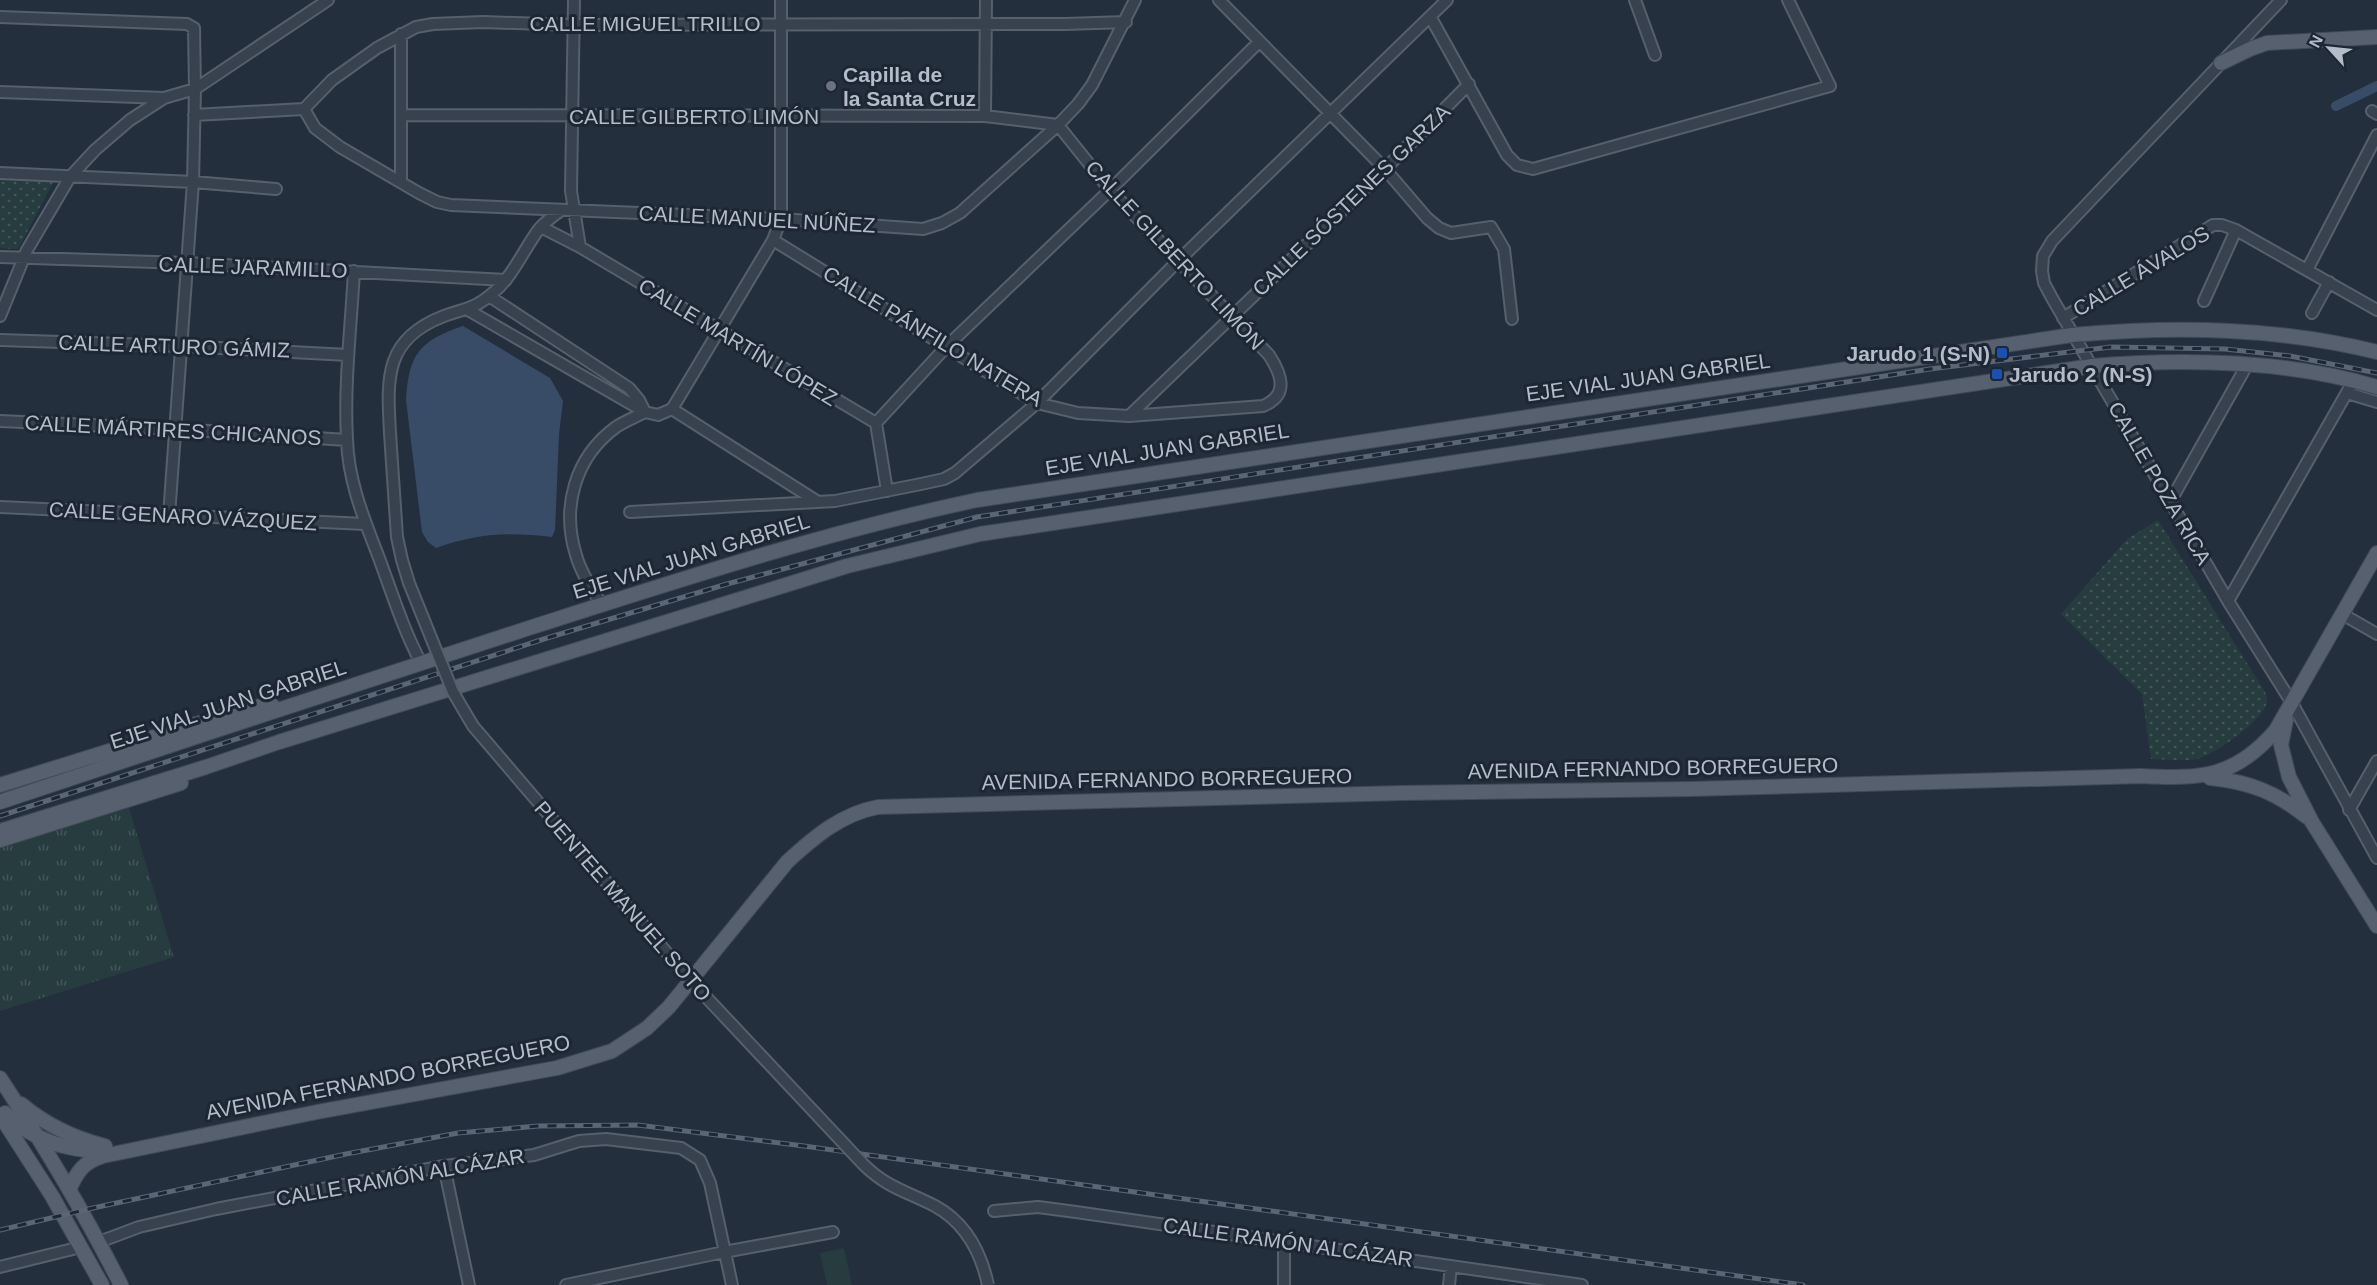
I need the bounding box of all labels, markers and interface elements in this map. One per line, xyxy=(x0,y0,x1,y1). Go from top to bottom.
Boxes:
street label: CALLE MIGUEL TRILLO xyxy=(529,12,761,35)
north arrow xyxy=(2299,18,2359,78)
text: N xyxy=(2306,32,2326,50)
place label: Capilla de la Santa Cruz xyxy=(843,63,976,110)
marker: Capilla de la Santa Cruz xyxy=(824,79,838,93)
street label: CALLE SÓSTENES GARZA xyxy=(1248,100,1454,300)
street label: CALLE GILBERTO LIMÓN xyxy=(569,105,819,128)
street label: CALLE GILBERTO LIMÓN xyxy=(1081,156,1269,354)
street label: CALLE MANUEL NÚÑEZ xyxy=(638,201,876,237)
street label: CALLE ÁVALOS xyxy=(2069,221,2213,321)
street label: CALLE JARAMILLO xyxy=(158,252,348,282)
street label: CALLE PÁNFILO NATERA xyxy=(819,261,1047,411)
street label: CALLE MARTÍN LÓPEZ xyxy=(635,274,841,410)
street label: CALLE ARTURO GÁMIZ xyxy=(58,330,290,362)
place label: Jarudo 1 (S-N) xyxy=(1846,342,1990,365)
marker: Jarudo 1 (S-N) xyxy=(1995,346,2009,360)
street label: EJE VIAL JUAN GABRIEL xyxy=(1524,348,1772,406)
place label: Jarudo 2 (N-S) xyxy=(2009,363,2153,386)
marker: Jarudo 2 (N-S) xyxy=(1990,367,2004,381)
street label: CALLE POZA RICA xyxy=(2104,397,2216,569)
street label: CALLE MÁRTIRES CHICANOS xyxy=(24,411,322,449)
street label: EJE VIAL JUAN GABRIEL xyxy=(1043,418,1291,480)
street label: CALLE GENARO VÁZQUEZ xyxy=(48,497,318,535)
street label: EJE VIAL JUAN GABRIEL xyxy=(570,509,812,603)
street label: EJE VIAL JUAN GABRIEL xyxy=(107,655,349,753)
street label: AVENIDA FERNANDO BORREGUERO xyxy=(1467,753,1839,783)
street label: AVENIDA FERNANDO BORREGUERO xyxy=(981,764,1353,794)
street label: PUENTEE MANUEL SOTO xyxy=(530,797,716,1005)
street label: AVENIDA FERNANDO BORREGUERO xyxy=(204,1030,572,1124)
street label: CALLE RAMÓN ALCÁZAR xyxy=(274,1144,526,1210)
street label: CALLE RAMÓN ALCÁZAR xyxy=(1162,1213,1414,1271)

